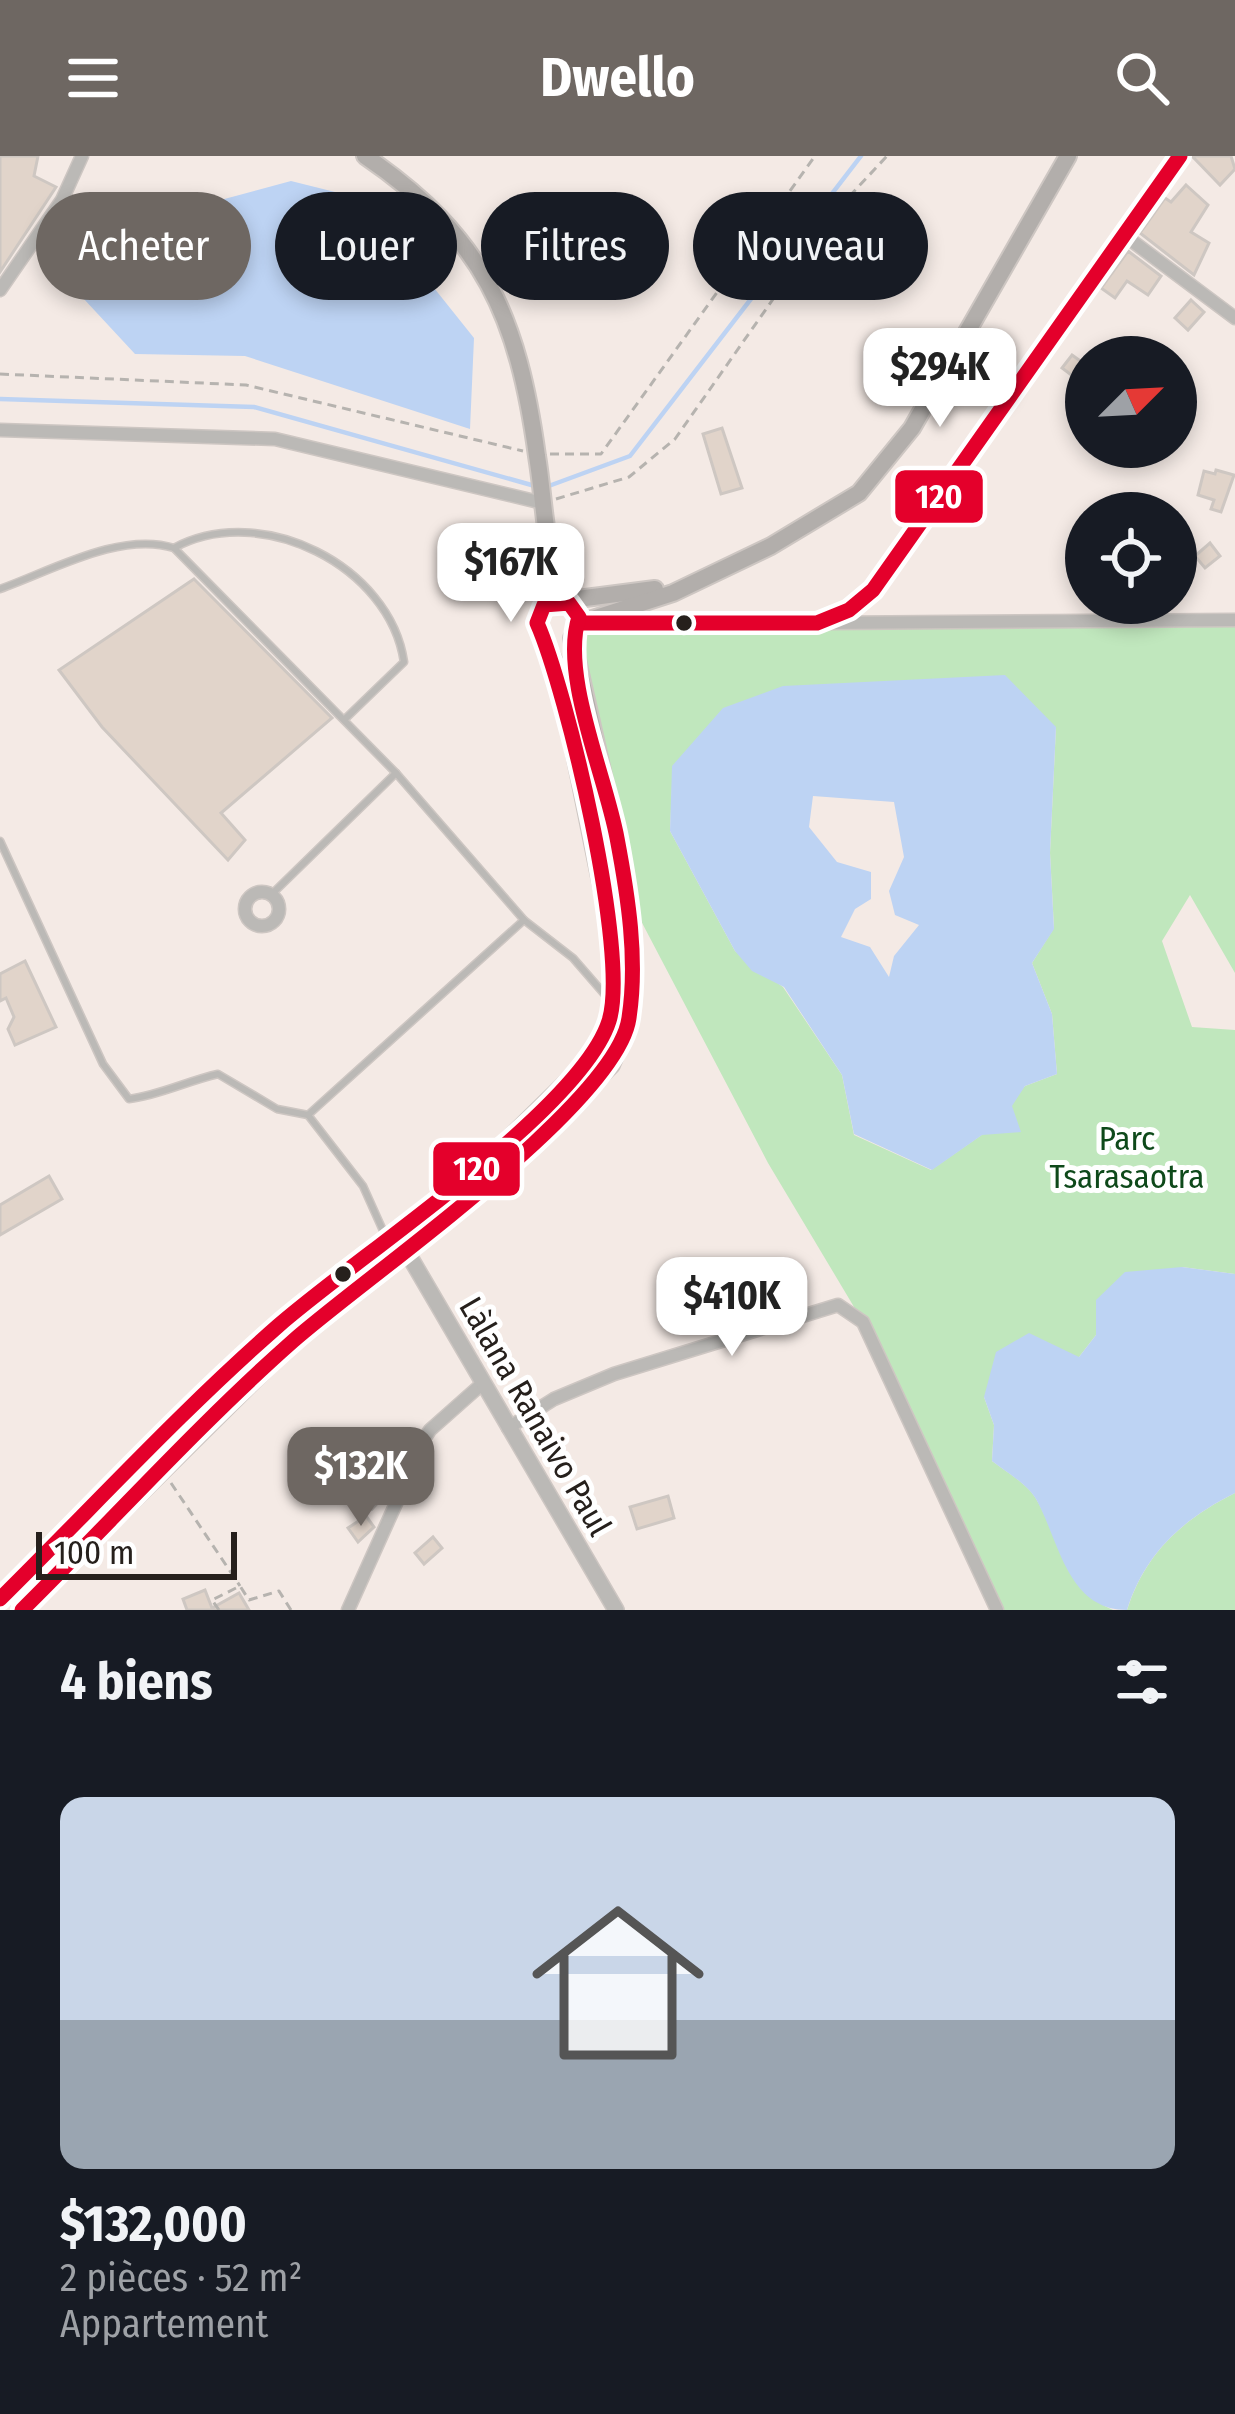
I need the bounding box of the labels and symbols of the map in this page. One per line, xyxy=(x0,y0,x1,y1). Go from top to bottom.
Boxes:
pin: $294K xyxy=(856,328,1024,430)
north arrow xyxy=(1065,336,1197,468)
line badge: 120 xyxy=(893,468,985,525)
text: 120 xyxy=(915,477,963,517)
pin: $167K xyxy=(427,523,595,625)
unlabelled marker xyxy=(673,612,695,634)
park label: Parc Tsarasaotra xyxy=(1050,1119,1204,1197)
line badge: 120 xyxy=(431,1140,522,1198)
text: 120 xyxy=(453,1149,501,1189)
pin: $410K xyxy=(648,1257,816,1359)
unlabelled marker xyxy=(332,1263,354,1285)
street label: Làlana Ranaivo Paul xyxy=(450,1290,620,1543)
pin: $132K xyxy=(277,1427,445,1529)
scale bar xyxy=(36,1526,237,1579)

